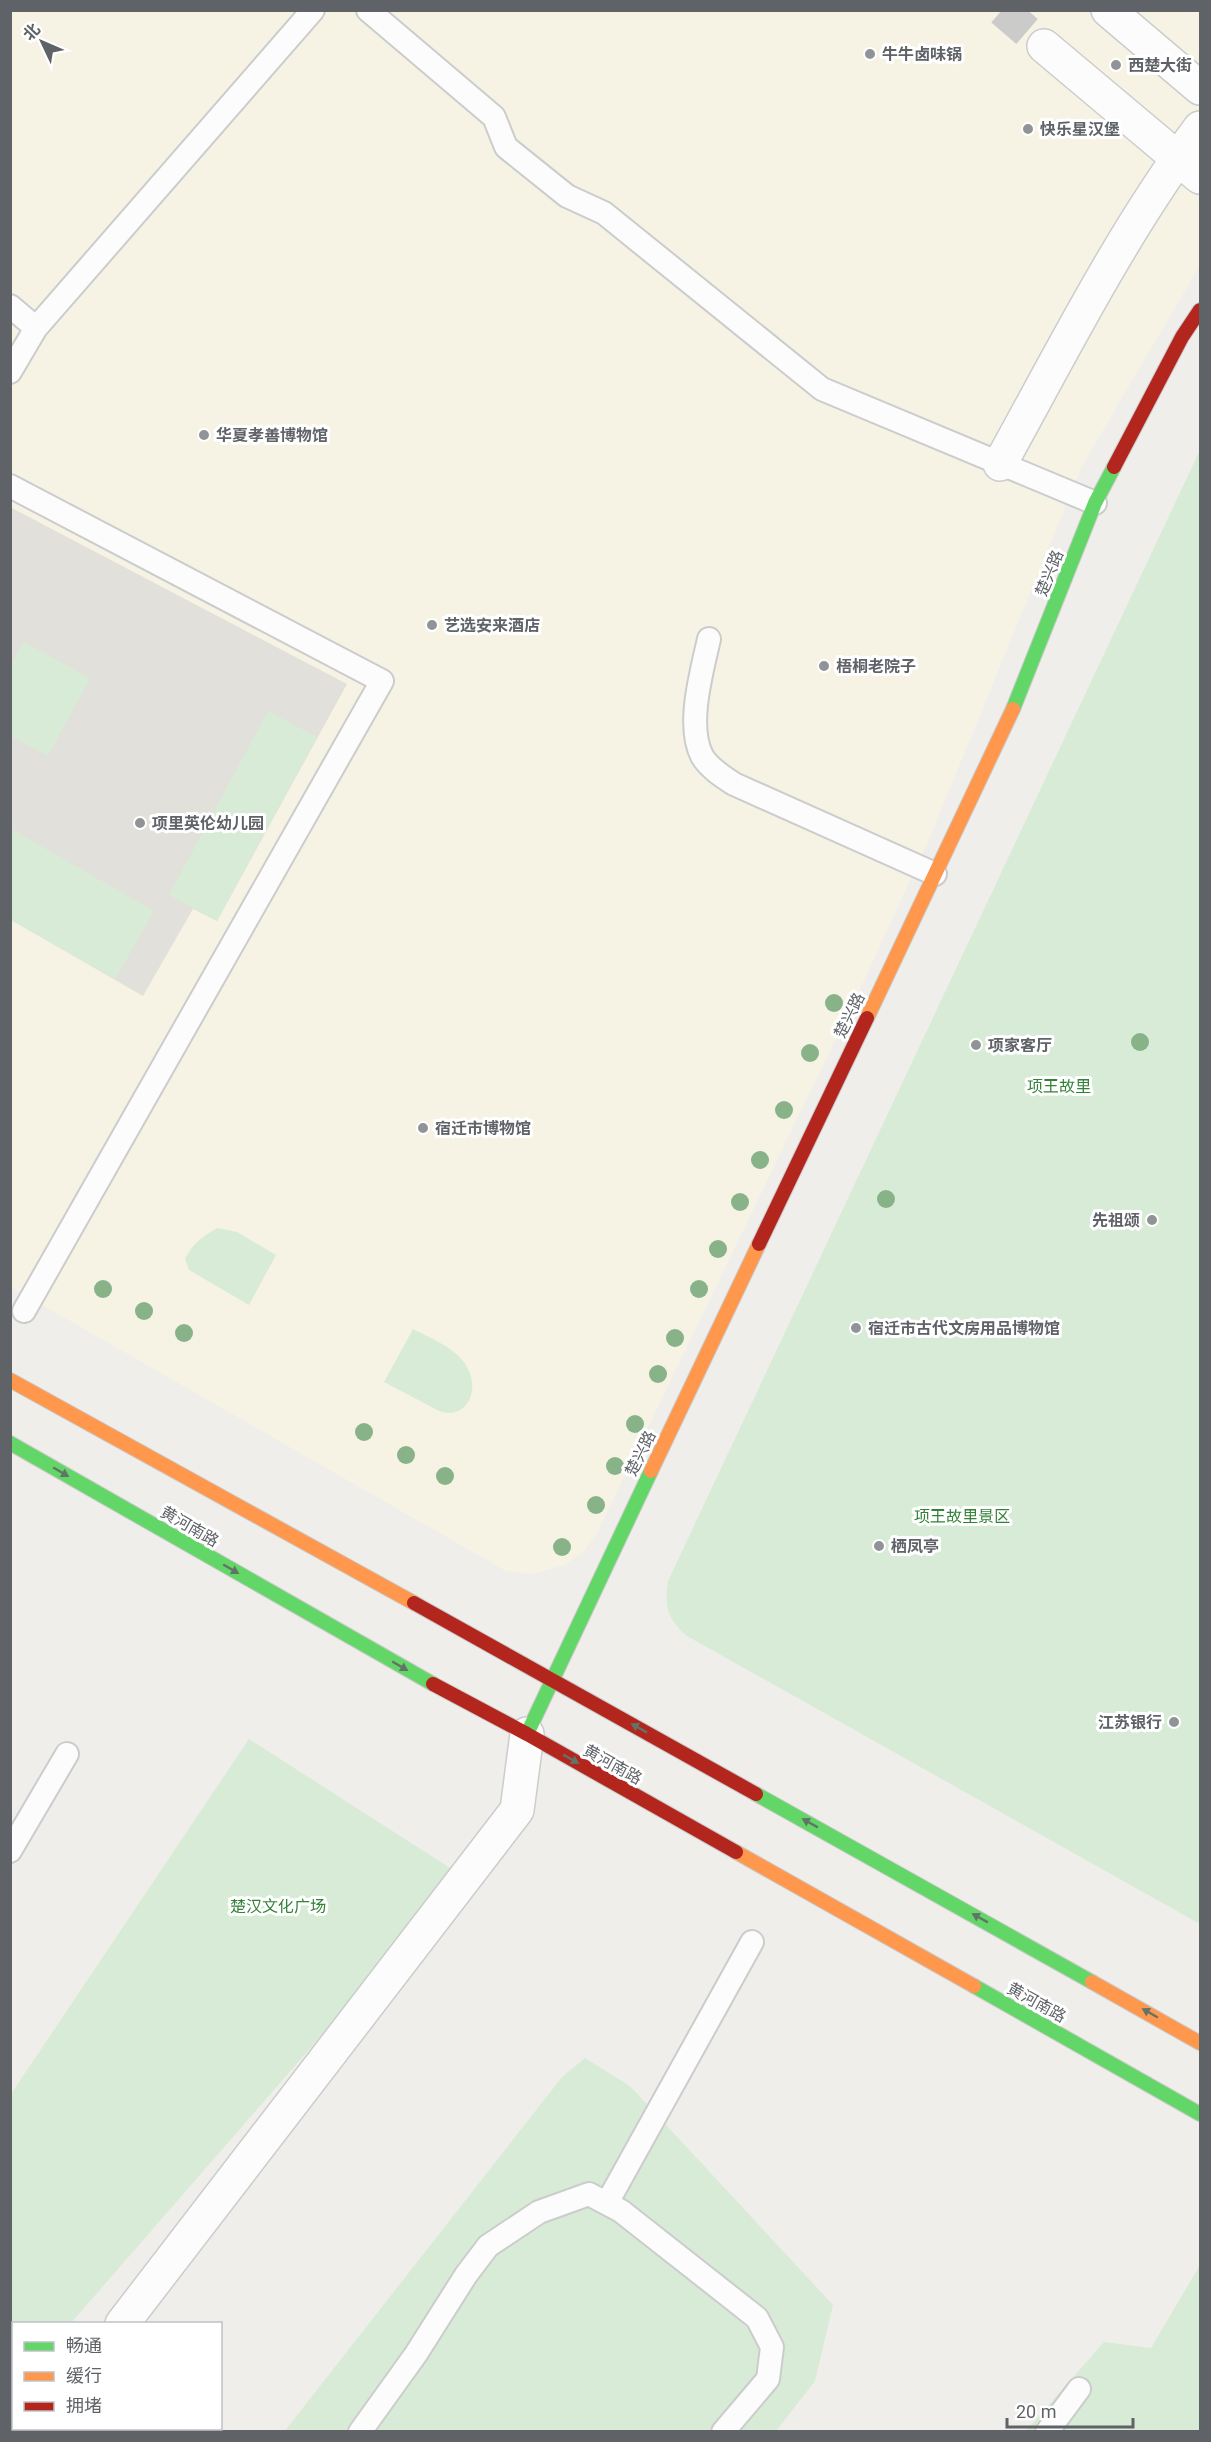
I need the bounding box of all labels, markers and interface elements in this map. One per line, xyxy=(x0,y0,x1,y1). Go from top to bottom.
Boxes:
north arrow xyxy=(12,12,72,72)
text: 北 xyxy=(19,20,44,44)
place label: 牛牛卤味锅 xyxy=(882,45,962,64)
marker: 牛牛卤味锅 xyxy=(863,47,877,61)
place label: 西楚大街 xyxy=(1128,56,1192,75)
marker: 西楚大街 xyxy=(1109,58,1123,72)
place label: 快乐星汉堡 xyxy=(1040,120,1120,139)
marker: 快乐星汉堡 xyxy=(1021,122,1035,136)
place label: 华夏孝善博物馆 xyxy=(216,426,328,445)
marker: 华夏孝善博物馆 xyxy=(197,428,211,442)
street label: 楚兴路 xyxy=(1032,547,1067,599)
place label: 艺选安来酒店 xyxy=(444,616,540,635)
marker: 艺选安来酒店 xyxy=(425,618,439,632)
place label: 梧桐老院子 xyxy=(836,657,916,676)
marker: 梧桐老院子 xyxy=(817,659,831,673)
place label: 项里英伦幼儿园 xyxy=(152,814,264,833)
marker: 项里英伦幼儿园 xyxy=(133,816,147,830)
street label: 楚兴路 xyxy=(830,989,869,1041)
place label: 项家客厅 xyxy=(988,1036,1052,1055)
marker: 项家客厅 xyxy=(969,1038,983,1052)
park label: 项王故里 xyxy=(1027,1077,1091,1096)
place label: 宿迁市博物馆 xyxy=(435,1119,531,1138)
marker: 宿迁市博物馆 xyxy=(416,1121,430,1135)
place label: 先祖颂 xyxy=(1092,1211,1140,1230)
marker: 先祖颂 xyxy=(1145,1213,1159,1227)
place label: 宿迁市古代文房用品博物馆 xyxy=(868,1319,1060,1338)
marker: 宿迁市古代文房用品博物馆 xyxy=(849,1321,863,1335)
street label: 楚兴路 xyxy=(621,1427,660,1479)
one-way arrow xyxy=(53,1467,70,1477)
street label: 黄河南路 xyxy=(157,1502,222,1551)
park label: 项王故里景区 xyxy=(914,1507,1010,1526)
place label: 栖凤亭 xyxy=(891,1537,939,1556)
marker: 栖凤亭 xyxy=(872,1539,886,1553)
one-way arrow xyxy=(222,1564,239,1574)
one-way arrow xyxy=(392,1660,408,1671)
place label: 江苏银行 xyxy=(1098,1713,1162,1732)
marker: 江苏银行 xyxy=(1167,1715,1181,1729)
one-way arrow xyxy=(631,1723,648,1733)
street label: 黄河南路 xyxy=(580,1741,645,1788)
one-way arrow xyxy=(563,1754,579,1765)
one-way arrow xyxy=(802,1817,818,1828)
park label: 楚汉文化广场 xyxy=(230,1897,326,1916)
one-way arrow xyxy=(972,1912,988,1923)
street label: 黄河南路 xyxy=(1004,1979,1069,2026)
one-way arrow xyxy=(1142,2007,1158,2018)
legend xyxy=(12,2322,222,2430)
text: 畅通 xyxy=(66,2335,102,2356)
text: 缓行 xyxy=(66,2365,102,2386)
scale bar xyxy=(1007,2391,1133,2429)
text: 拥堵 xyxy=(66,2395,102,2416)
text: 20 m xyxy=(1016,2401,1056,2422)

